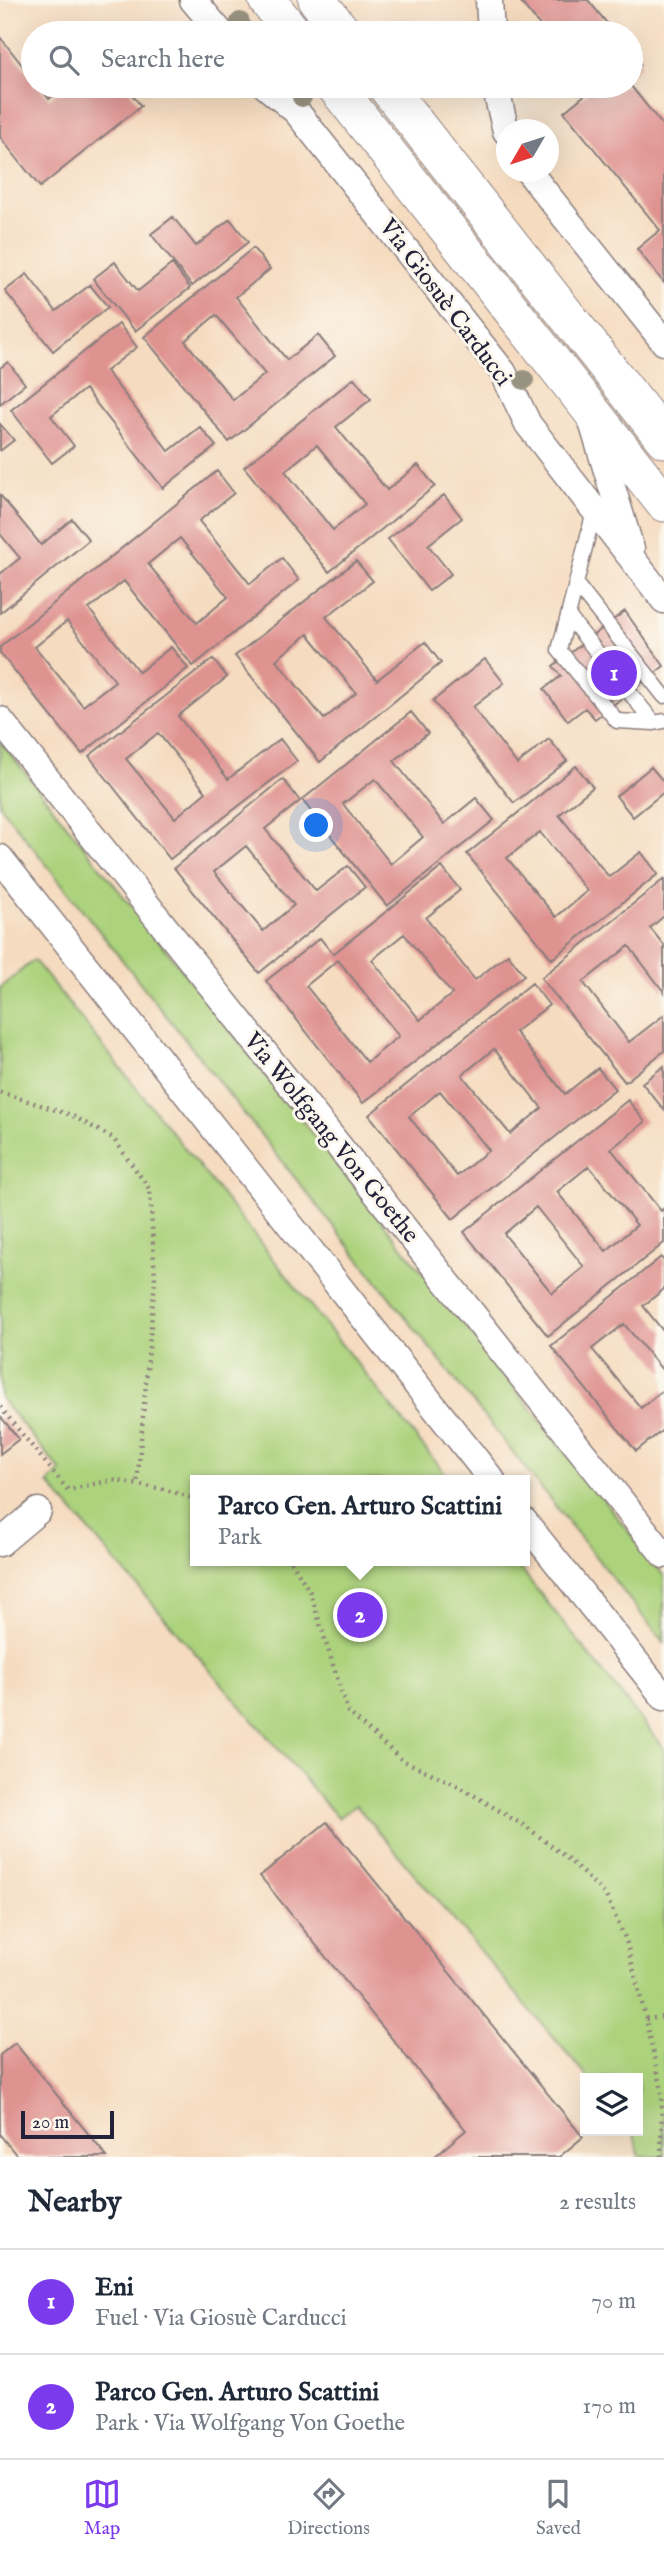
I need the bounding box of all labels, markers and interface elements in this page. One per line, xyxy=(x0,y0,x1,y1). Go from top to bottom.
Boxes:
search box xyxy=(21,21,643,98)
icon: search xyxy=(45,41,83,79)
text: Search here xyxy=(101,43,225,76)
north arrow xyxy=(496,119,559,182)
street label: Via Giosuè Carducci xyxy=(371,212,518,393)
pin: 1 xyxy=(591,647,637,699)
your location xyxy=(299,808,333,842)
street label: Via Wolfgang Von Goethe xyxy=(236,1026,426,1250)
popup xyxy=(190,1475,530,1566)
text: Parco Gen. Arturo Scattini xyxy=(218,1490,502,1523)
text: Park xyxy=(218,1523,262,1552)
pin: 2 xyxy=(337,1589,383,1641)
map controls xyxy=(580,2073,643,2136)
button: layers xyxy=(580,2073,643,2136)
scale bar xyxy=(21,2108,114,2140)
text: 20 m xyxy=(32,2111,69,2135)
text: Nearby xyxy=(28,2184,121,2222)
text: 2 results xyxy=(559,2188,636,2217)
text: Eni xyxy=(95,2271,134,2304)
text: 1 xyxy=(47,2287,55,2316)
text: 70 m xyxy=(591,2287,636,2316)
text: Fuel · Via Giosuè Carducci xyxy=(95,2304,347,2333)
text: Parco Gen. Arturo Scattini xyxy=(95,2376,379,2409)
text: 2 xyxy=(46,2392,56,2421)
text: 170 m xyxy=(583,2392,636,2421)
text: Park · Via Wolfgang Von Goethe xyxy=(95,2409,405,2438)
tab: Map xyxy=(83,2475,121,2541)
tab: Directions xyxy=(287,2475,370,2541)
tab: Saved xyxy=(536,2475,581,2541)

